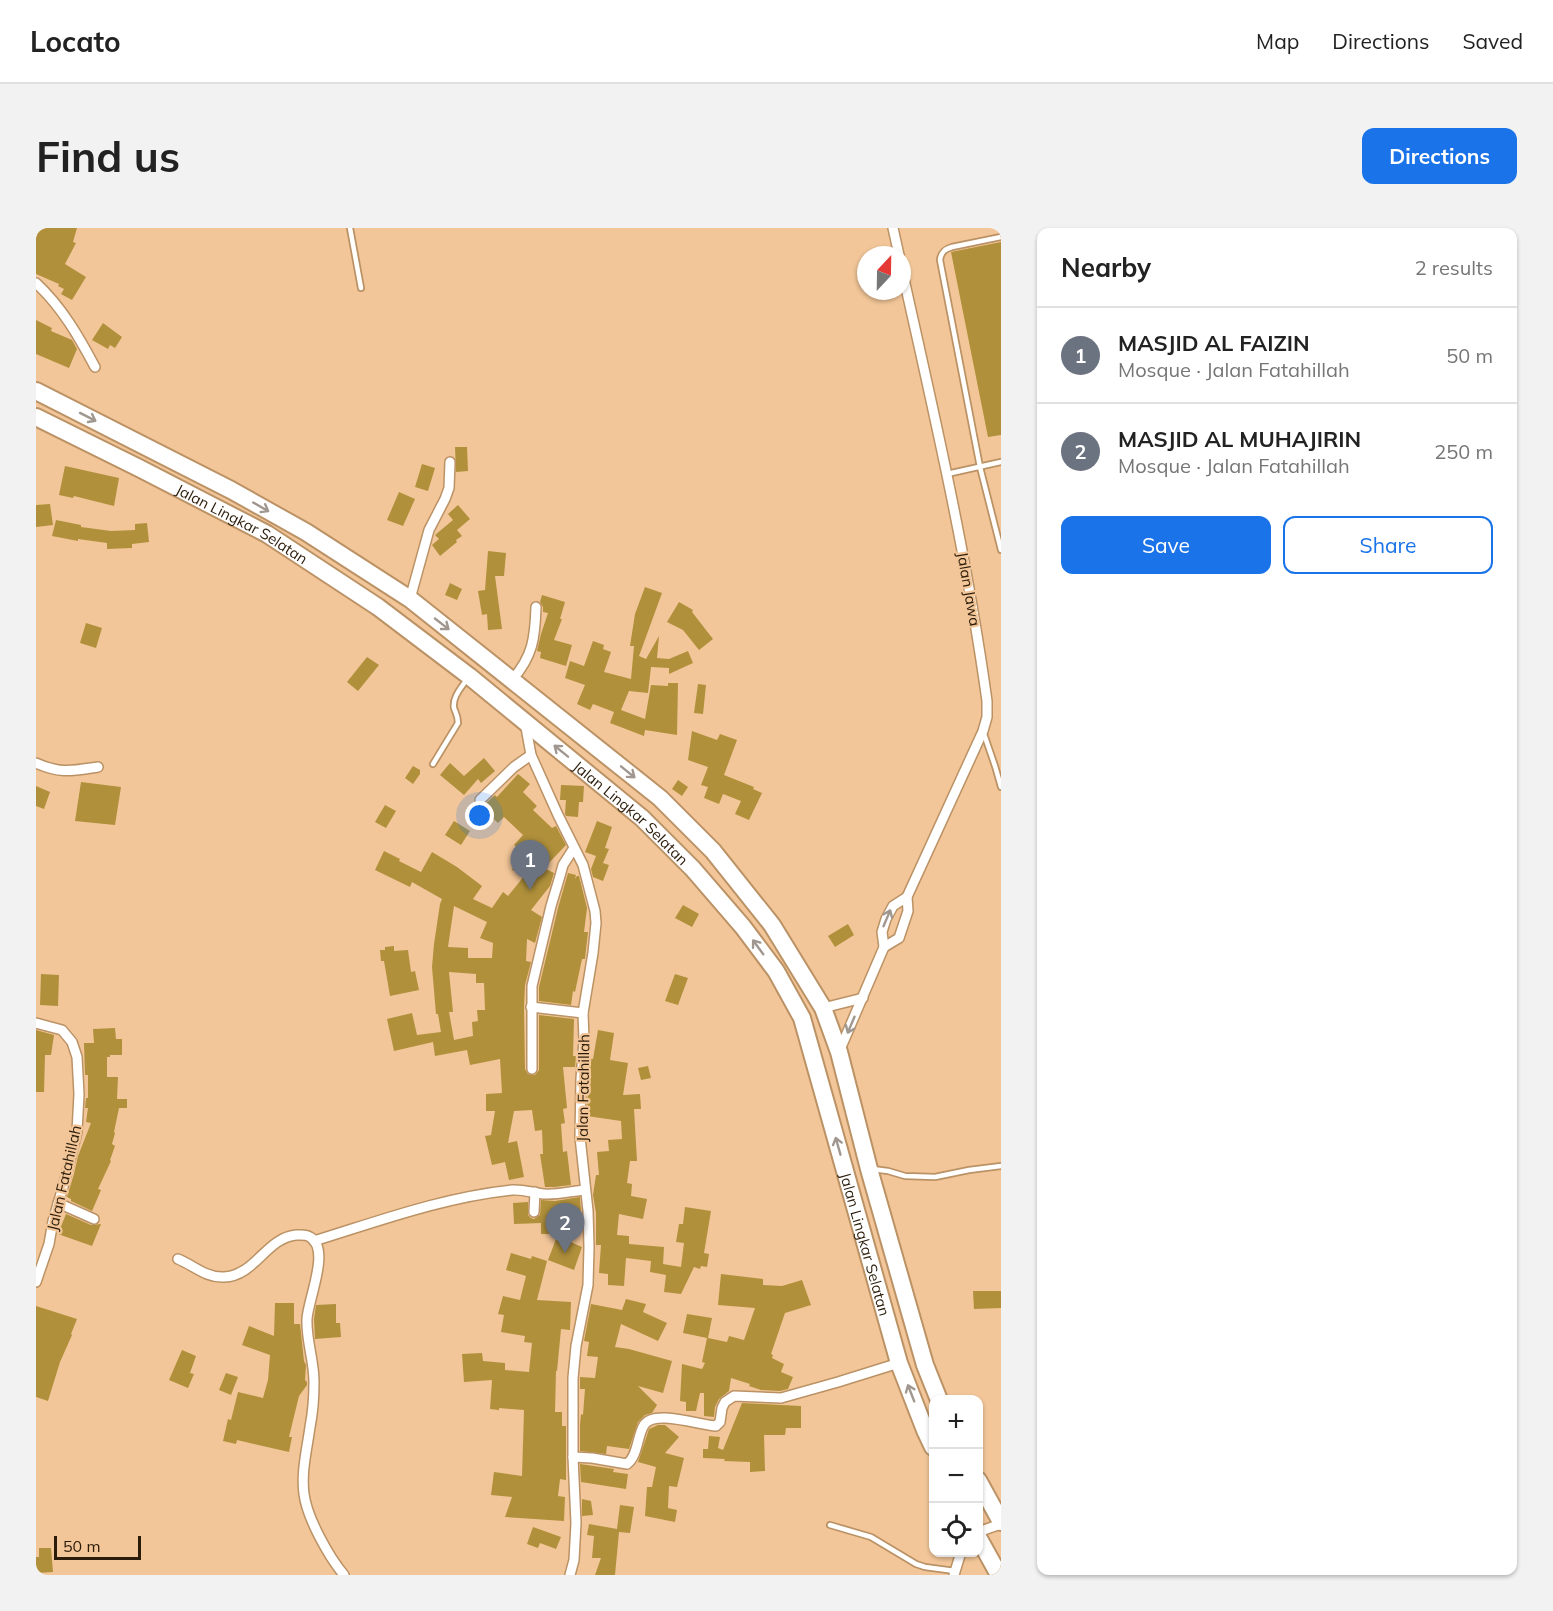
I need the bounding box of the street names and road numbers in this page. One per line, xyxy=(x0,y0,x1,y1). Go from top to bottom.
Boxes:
street label: Jalan Lingkar Selatan xyxy=(173,479,312,568)
street label: Jalan Jawa xyxy=(953,550,985,628)
street label: Jalan Lingkar Selatan xyxy=(570,756,693,869)
street label: Jalan Fatahillah xyxy=(573,1034,593,1142)
street label: Jalan Fatahillah xyxy=(43,1123,85,1233)
street label: Jalan Lingkar Selatan xyxy=(836,1170,895,1318)

